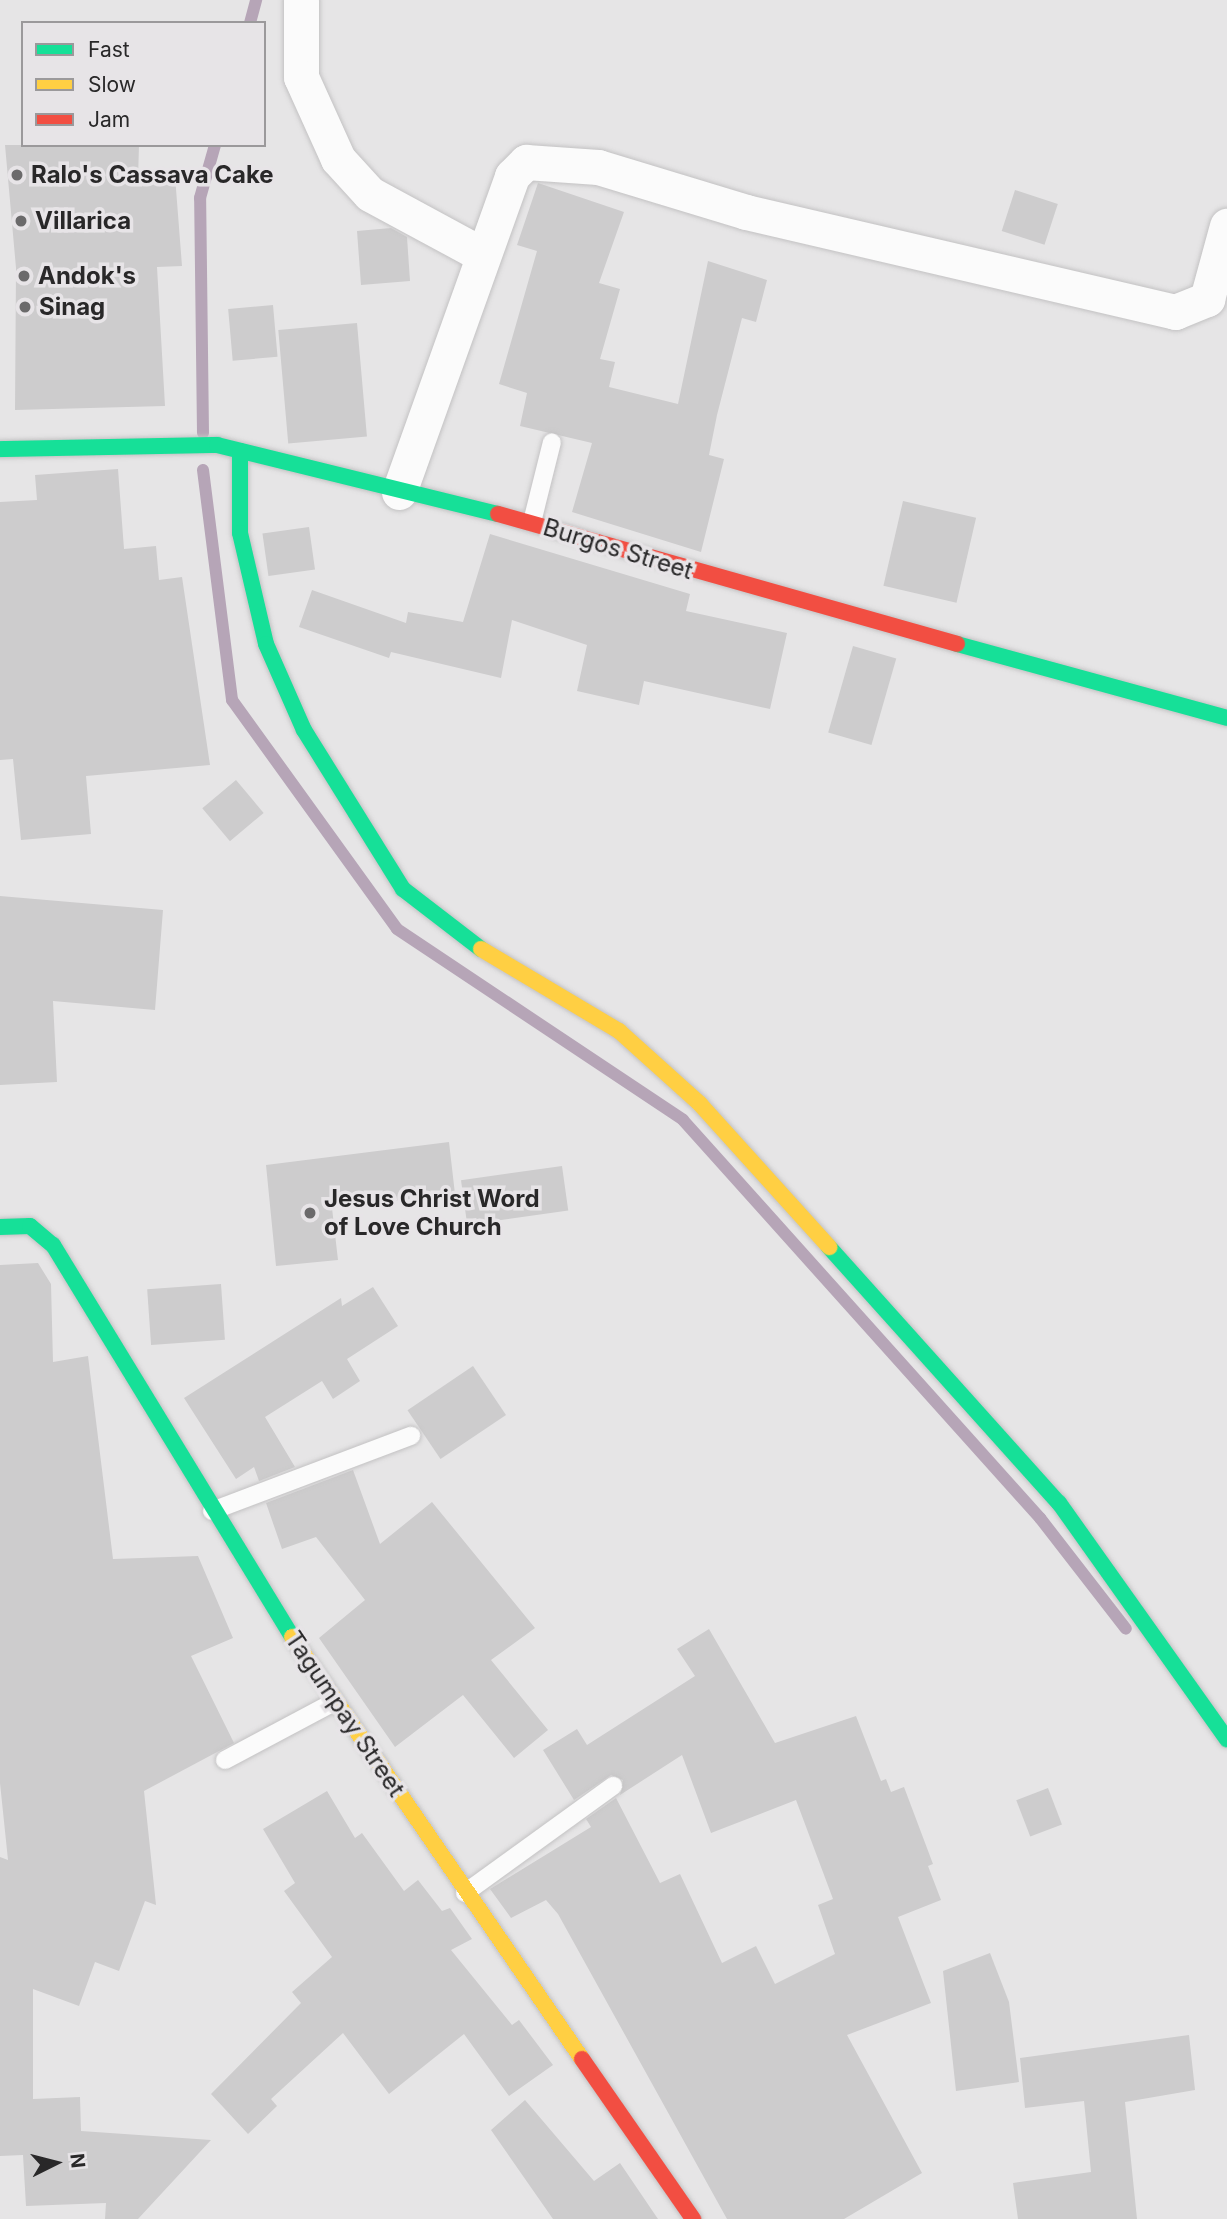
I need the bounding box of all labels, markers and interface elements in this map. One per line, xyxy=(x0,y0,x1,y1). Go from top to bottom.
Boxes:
legend xyxy=(21,21,266,147)
text: Fast xyxy=(88,37,130,62)
text: Slow xyxy=(88,72,136,97)
text: Jam xyxy=(88,107,130,132)
place label: Ralo's Cassava Cake xyxy=(31,161,274,189)
marker: Ralo's Cassava Cake xyxy=(9,167,25,183)
place label: Villarica xyxy=(35,207,131,235)
marker: Villarica xyxy=(13,213,29,229)
place label: Andok's xyxy=(38,262,136,290)
marker: Andok's xyxy=(16,268,32,284)
place label: Sinag xyxy=(39,293,105,321)
marker: Sinag xyxy=(17,299,33,315)
street label: Burgos Street xyxy=(540,513,696,585)
place label: Jesus Christ Word of Love Church xyxy=(324,1185,540,1241)
marker: Jesus Christ Word of Love Church xyxy=(302,1205,318,1221)
street label: Tagumpay Street xyxy=(279,1626,411,1802)
north arrow xyxy=(21,2128,91,2198)
text: N xyxy=(65,2152,90,2169)

